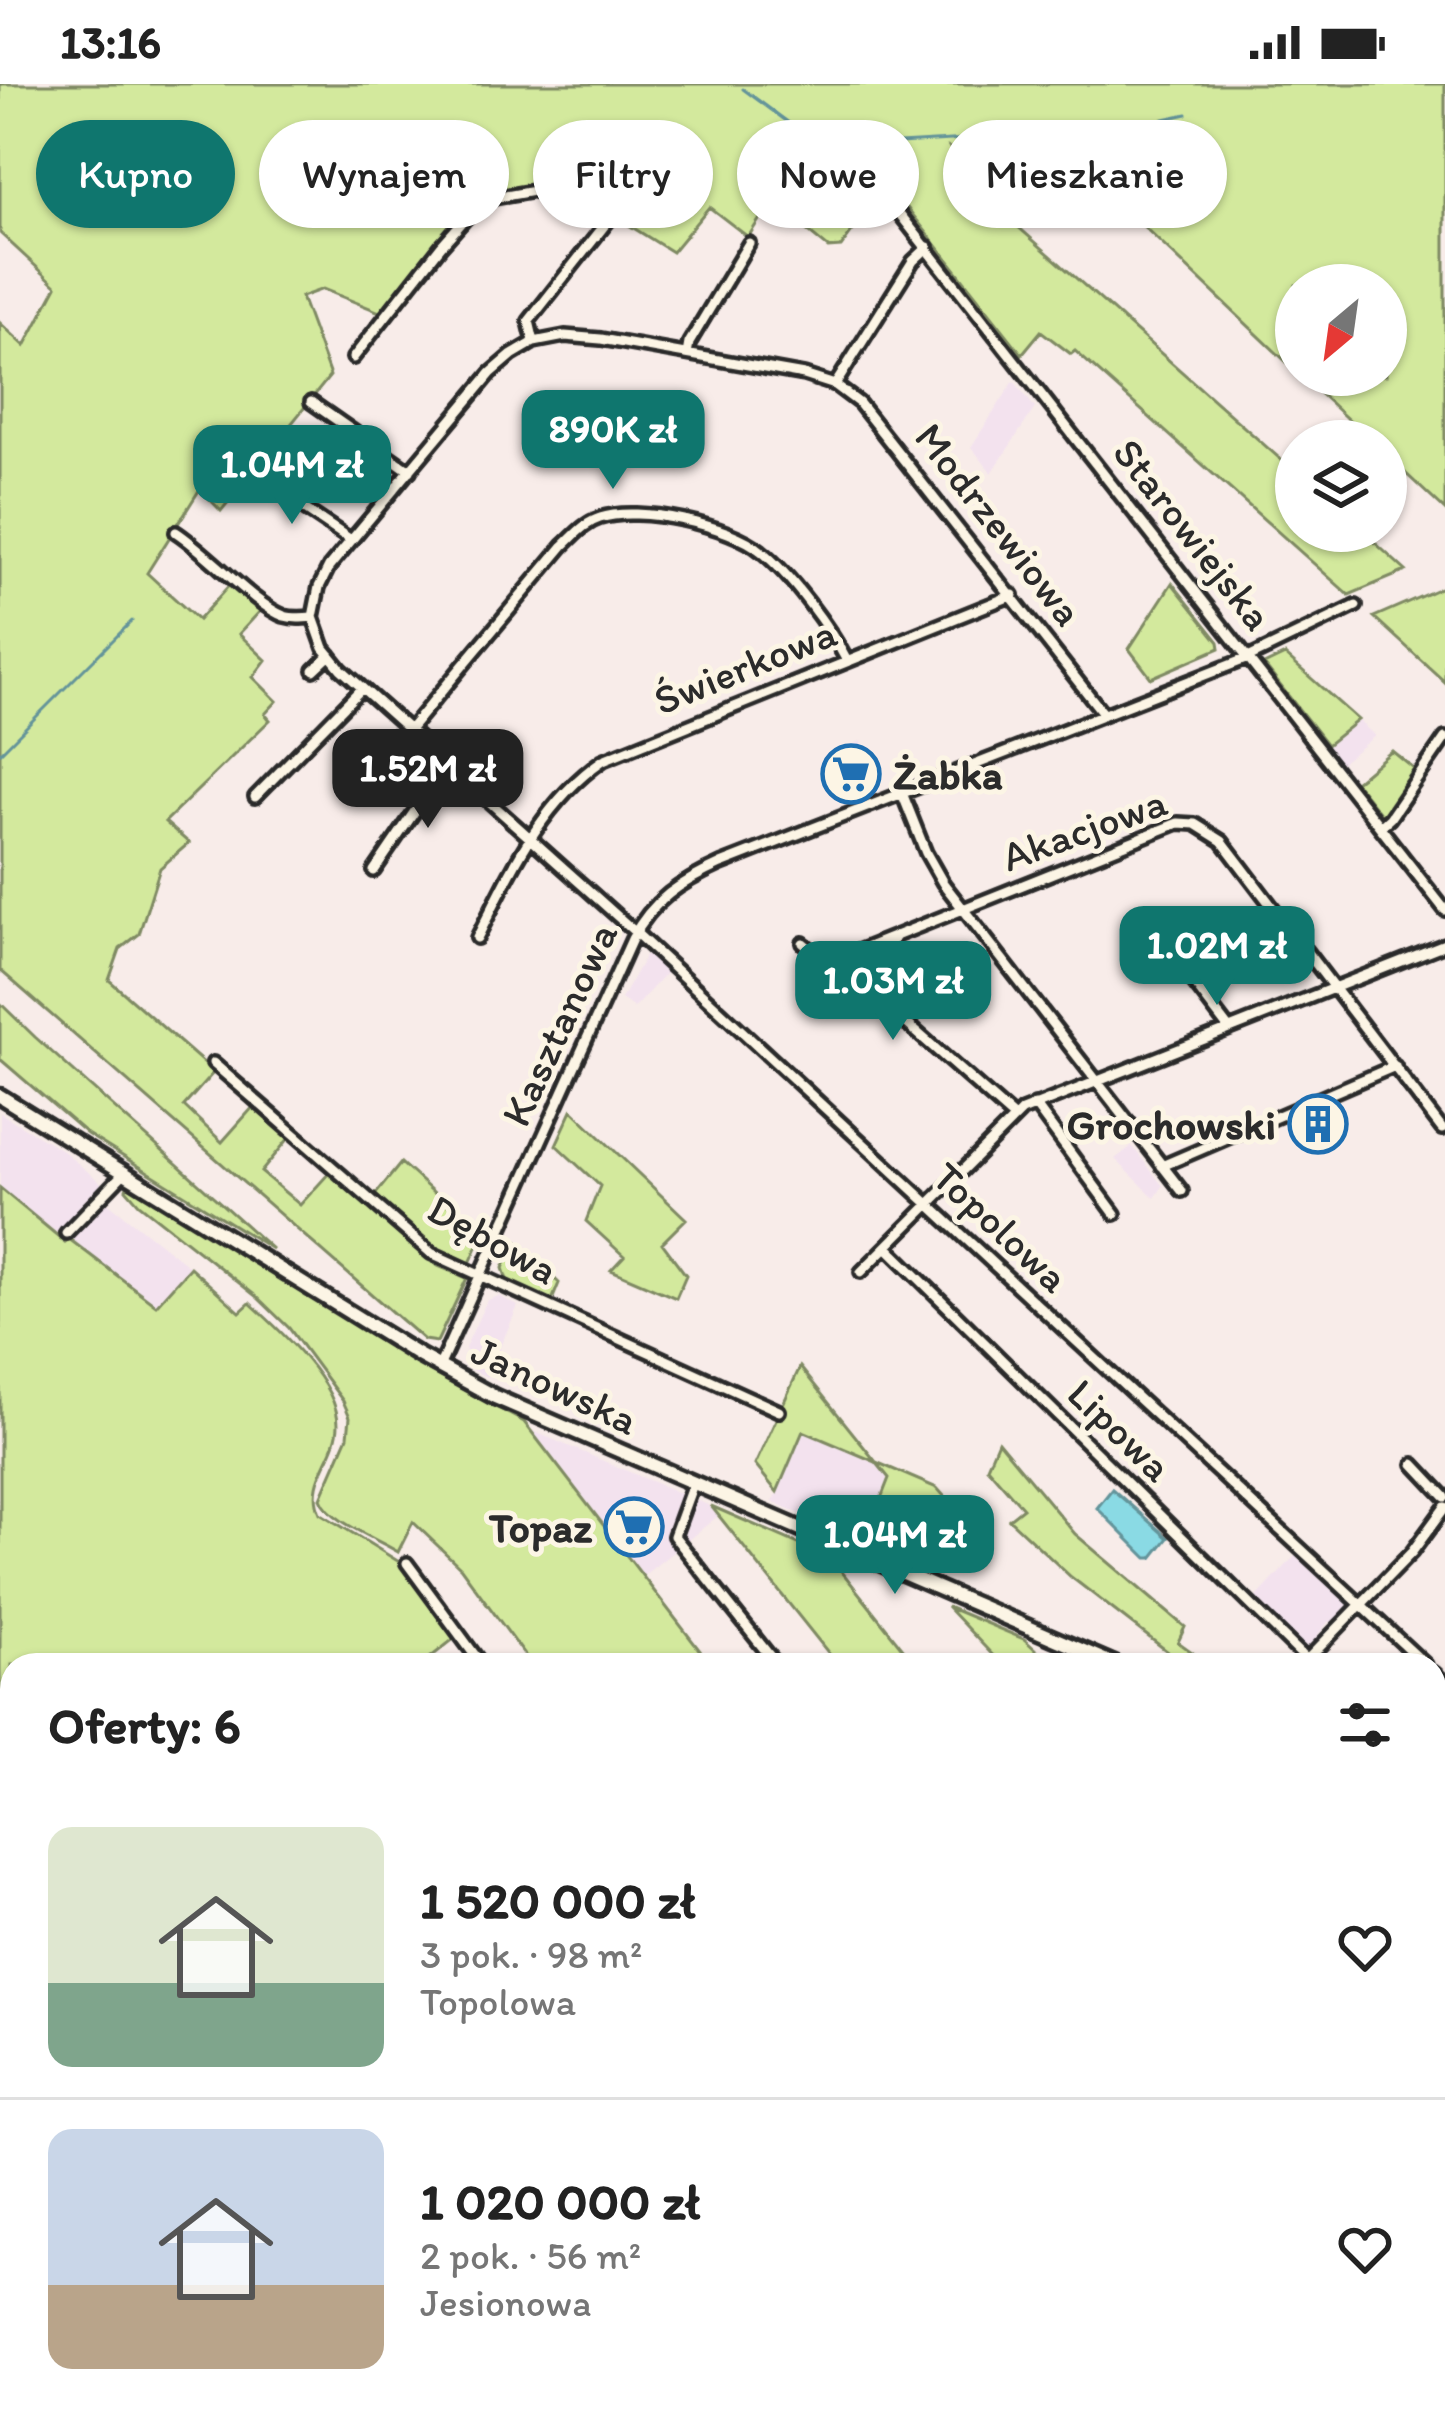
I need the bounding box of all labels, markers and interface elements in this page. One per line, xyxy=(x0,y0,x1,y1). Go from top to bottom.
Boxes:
text: 13:16 xyxy=(60,15,161,69)
chip: Kupno xyxy=(36,120,235,228)
chip: Wynajem xyxy=(259,120,509,228)
chip: Filtry xyxy=(533,120,713,228)
chip: Nowe xyxy=(737,120,919,228)
chip: Mieszkanie xyxy=(943,120,1227,228)
north arrow xyxy=(1275,264,1407,396)
map controls xyxy=(1275,264,1407,552)
pin: 890K zł xyxy=(502,390,724,492)
text: 890K zł xyxy=(549,405,677,452)
street label: Modrzewiowa xyxy=(904,413,1094,635)
button: layers xyxy=(1275,420,1407,552)
pin: 1.04M zł xyxy=(168,425,416,527)
street label: Starowiejska xyxy=(1102,428,1284,640)
text: 1.04M zł xyxy=(220,440,364,487)
street label: Świerkowa xyxy=(646,606,844,726)
pin: 1.52M zł xyxy=(304,729,552,831)
supermarket icon: Żabka xyxy=(820,743,882,805)
text: 1.52M zł xyxy=(359,744,497,791)
place label: Żabka xyxy=(893,749,1003,800)
street label: Akacjowa xyxy=(995,776,1174,882)
pin: 1.02M zł xyxy=(1093,906,1341,1008)
street label: Kasztanowa xyxy=(490,914,628,1134)
text: 1.02M zł xyxy=(1147,921,1287,968)
pin: 1.03M zł xyxy=(769,941,1017,1043)
text: 1.03M zł xyxy=(822,956,964,1003)
building icon: Grochowski xyxy=(1287,1093,1349,1155)
place label: Grochowski xyxy=(1066,1099,1276,1150)
street label: Topolowa xyxy=(922,1151,1080,1303)
street label: Dębowa xyxy=(419,1183,567,1295)
street label: Janowska xyxy=(464,1324,646,1446)
street label: Lipowa xyxy=(1057,1368,1183,1492)
pin: 1.04M zł xyxy=(771,1495,1019,1597)
supermarket icon: Topaz xyxy=(603,1496,665,1558)
place label: Topaz xyxy=(488,1502,593,1553)
text: 1.04M zł xyxy=(823,1510,967,1557)
icon: filters xyxy=(1332,1692,1398,1758)
text: Oferty: 6 xyxy=(48,1695,241,1756)
text: 1 520 000 zł xyxy=(420,1870,696,1931)
icon: home xyxy=(144,1875,288,2019)
icon: heart xyxy=(1332,1914,1398,1980)
text: 3 pok. · 98 m² xyxy=(420,1931,643,1978)
text: Topolowa xyxy=(420,1978,576,2025)
text: 1 020 000 zł xyxy=(420,2171,700,2232)
icon: home xyxy=(144,2177,288,2321)
icon: heart xyxy=(1332,2216,1398,2282)
text: 2 pok. · 56 m² xyxy=(420,2232,641,2279)
text: Jesionowa xyxy=(420,2279,591,2326)

